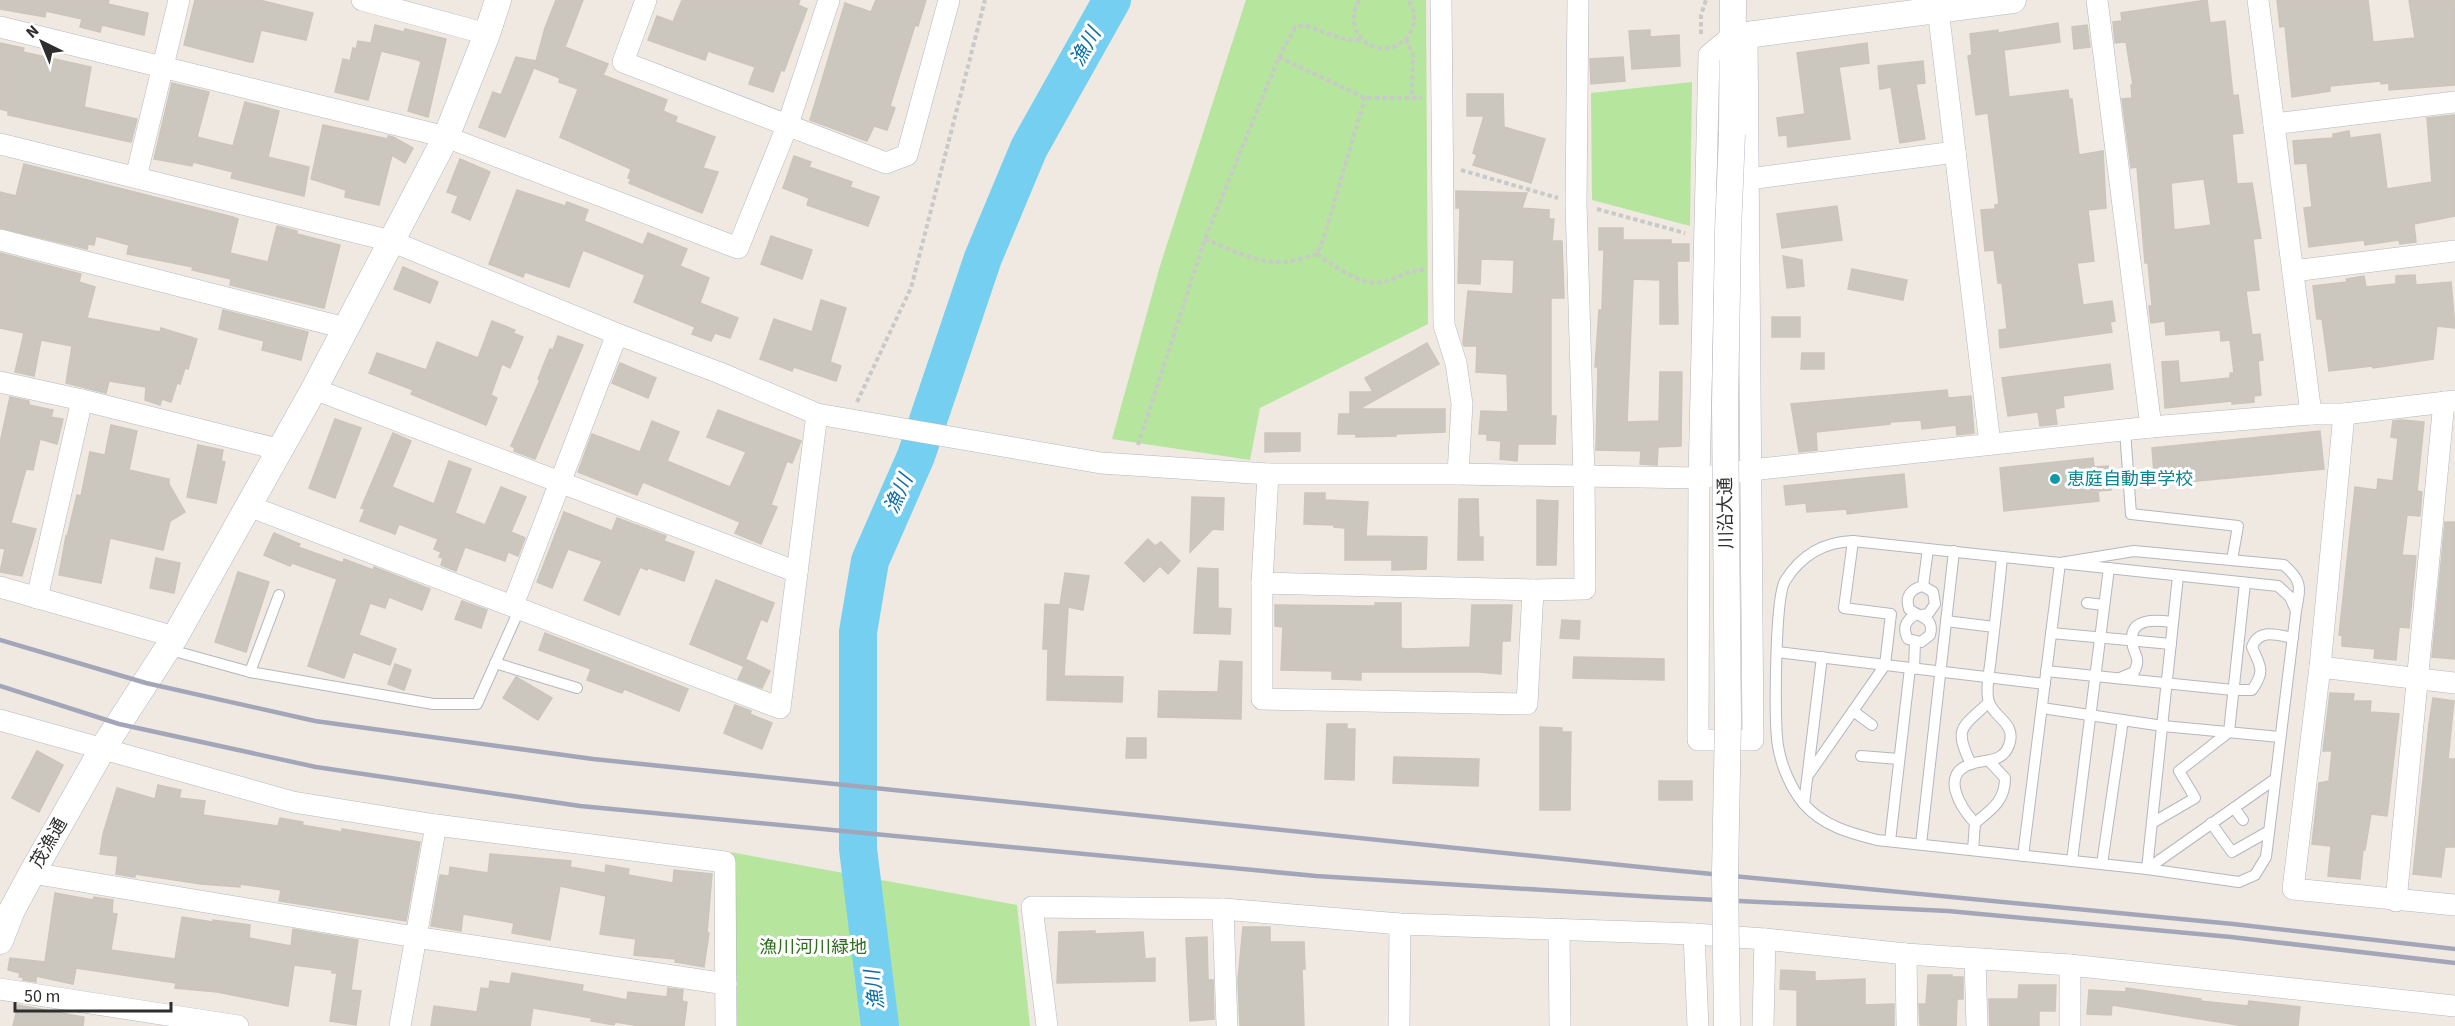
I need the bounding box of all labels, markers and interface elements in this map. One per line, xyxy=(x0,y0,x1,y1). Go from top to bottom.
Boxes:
north arrow xyxy=(12,12,72,72)
text: N xyxy=(21,20,44,43)
water label: 漁川 xyxy=(1064,21,1109,71)
place label: 恵庭自動車学校 xyxy=(2067,467,2193,492)
water label: 漁川 xyxy=(878,468,921,518)
marker: 恵庭自動車学校 xyxy=(2048,472,2062,486)
street label: 川沿大通 xyxy=(1713,477,1739,549)
street label: 茂漁通 xyxy=(25,813,73,873)
park label: 漁川河川緑地 xyxy=(759,935,867,960)
water label: 漁川 xyxy=(858,966,891,1012)
scale bar xyxy=(15,975,171,1013)
text: 50 m xyxy=(24,984,60,1009)

